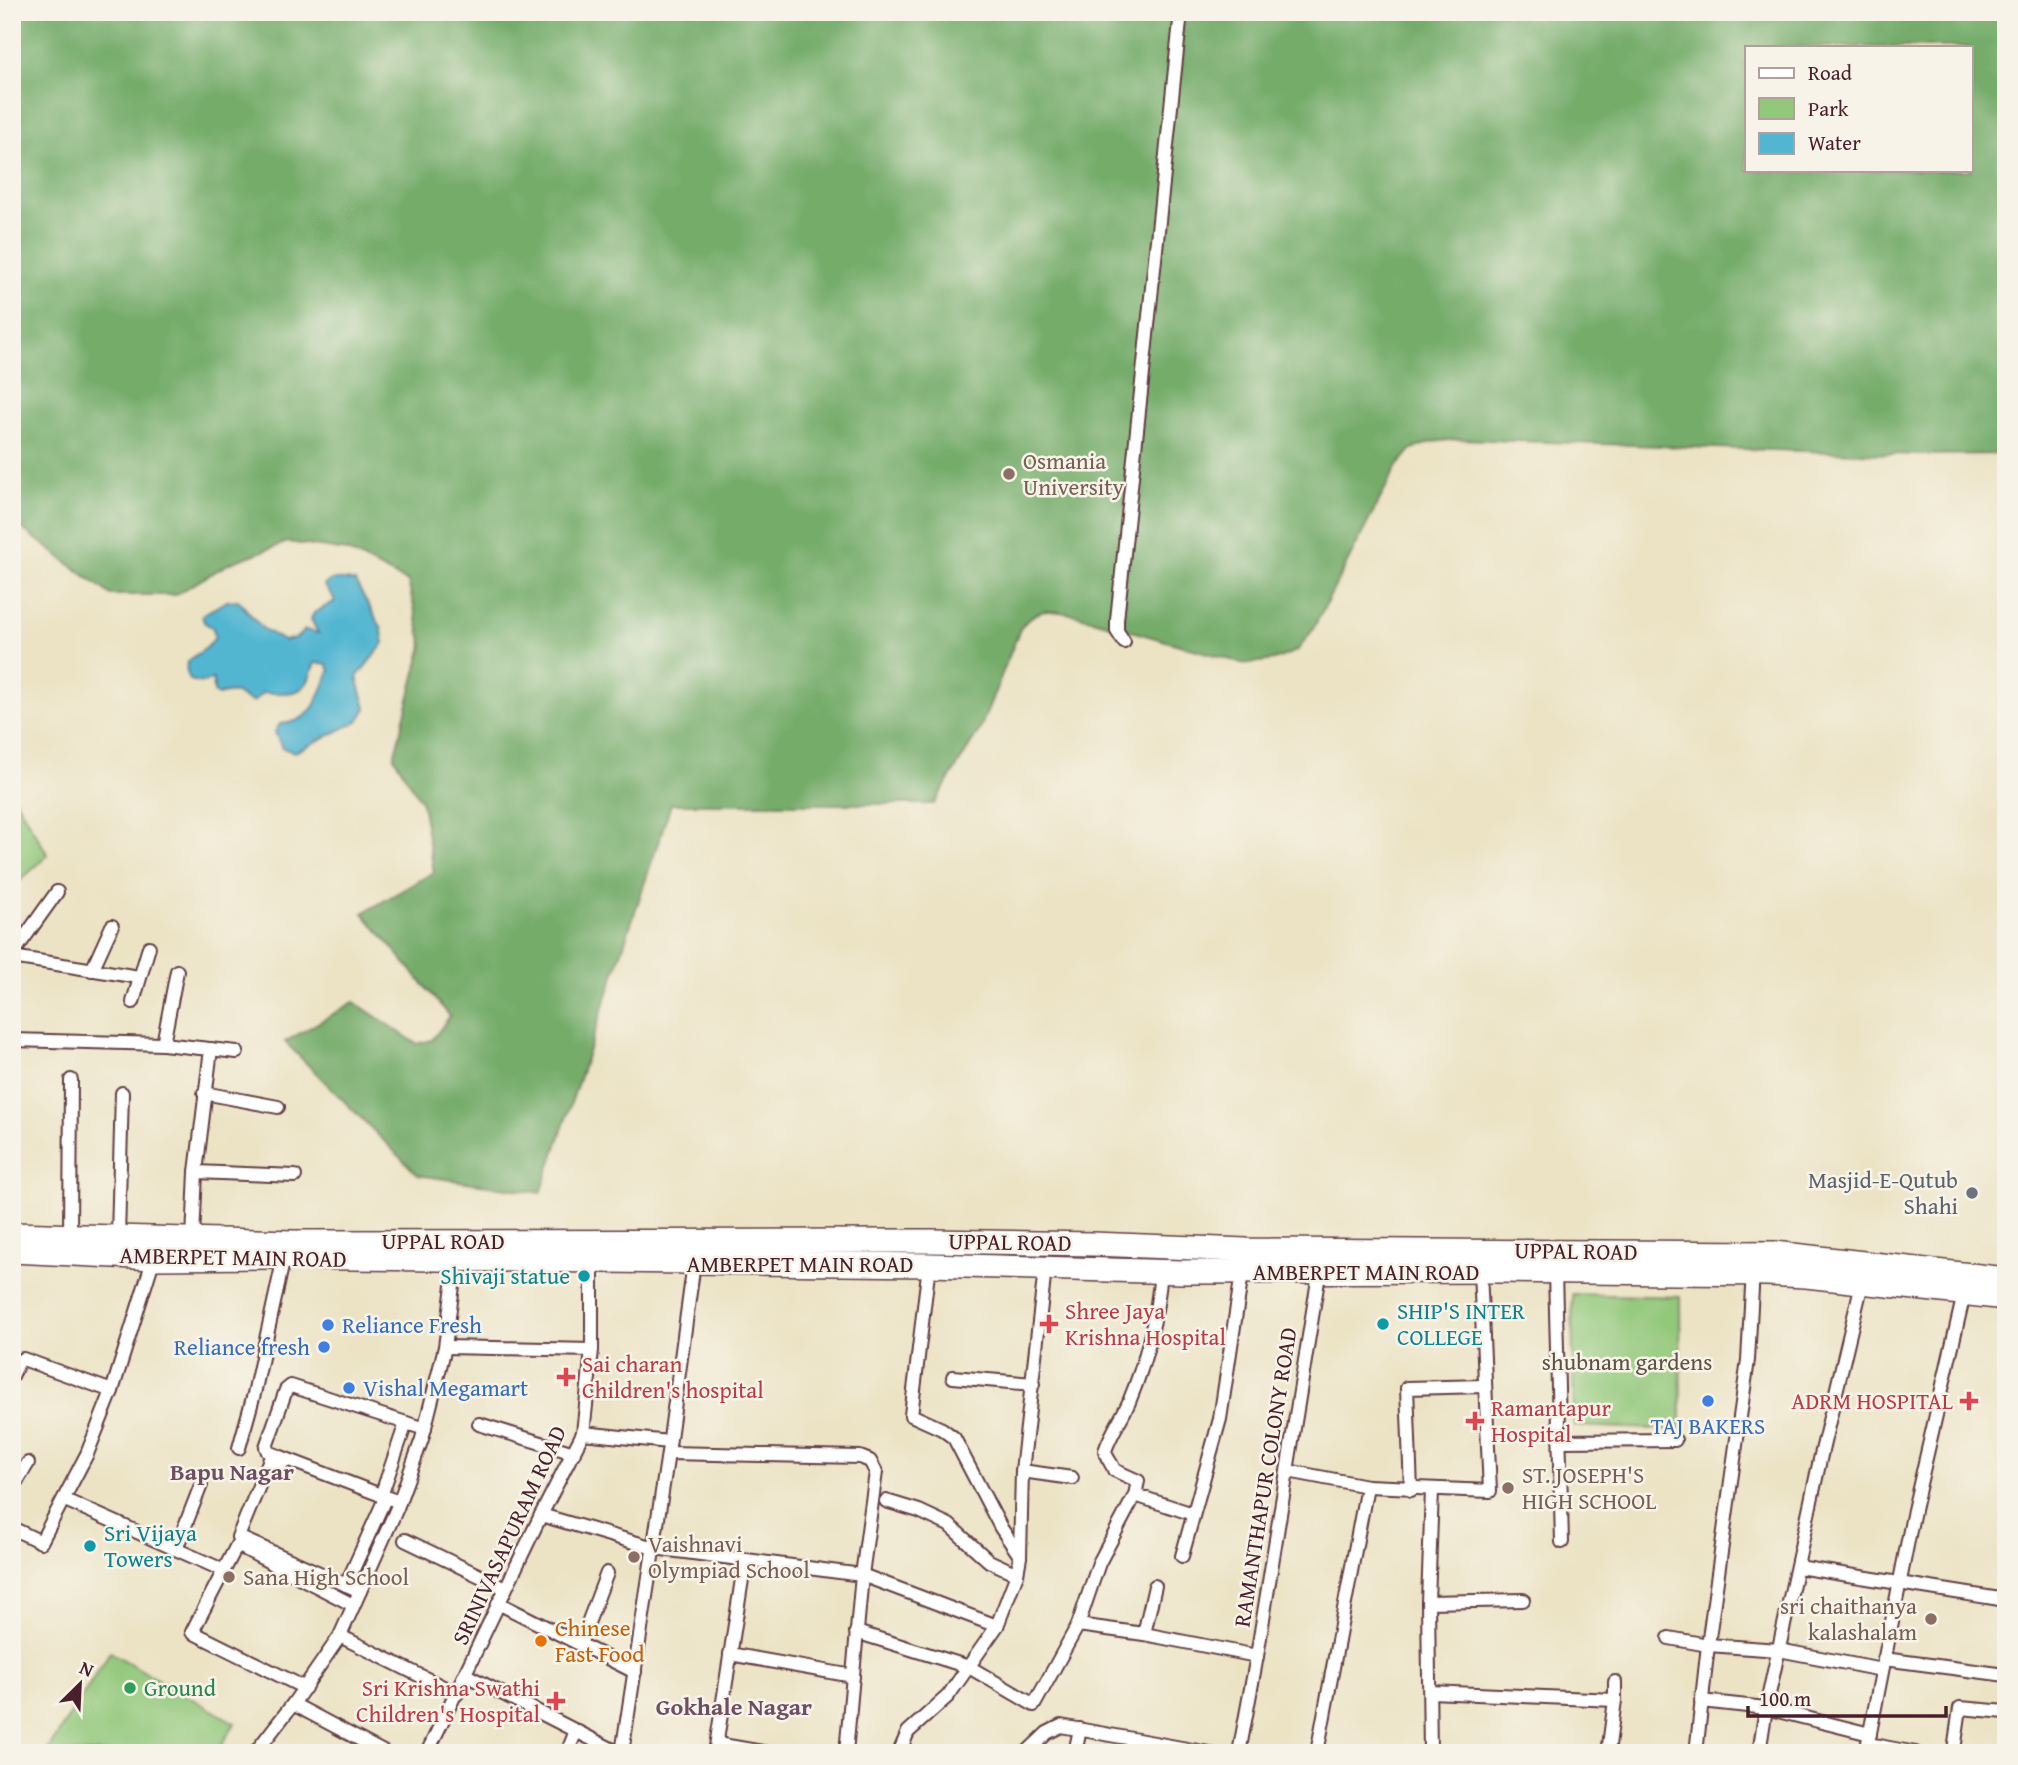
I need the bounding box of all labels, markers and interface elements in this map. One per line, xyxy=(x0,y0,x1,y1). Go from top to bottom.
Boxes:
legend xyxy=(1745,46,1972,172)
text: Road xyxy=(1808,57,1853,88)
text: Park xyxy=(1808,93,1849,124)
text: Water xyxy=(1808,127,1861,158)
place label: Osmania University xyxy=(1023,444,1124,503)
marker: Osmania University xyxy=(1001,466,1017,482)
place label: Masjid-E-Qutub Shahi xyxy=(1808,1163,1958,1222)
marker: Masjid-E-Qutub Shahi xyxy=(1964,1185,1980,1201)
street label: UPPAL ROAD xyxy=(381,1224,505,1257)
street label: UPPAL ROAD xyxy=(948,1224,1072,1259)
street label: UPPAL ROAD xyxy=(1514,1233,1638,1268)
street label: AMBERPET MAIN ROAD xyxy=(119,1238,347,1275)
street label: AMBERPET MAIN ROAD xyxy=(686,1247,914,1280)
street label: AMBERPET MAIN ROAD xyxy=(1252,1255,1480,1288)
place label: Shivaji statue xyxy=(440,1259,570,1292)
marker: Shivaji statue xyxy=(576,1268,592,1284)
place label: Shree Jaya Krishna Hospital xyxy=(1065,1294,1226,1353)
place label: SHIP'S INTER COLLEGE xyxy=(1397,1294,1526,1353)
place label: Reliance Fresh xyxy=(342,1308,482,1341)
marker: Shree Jaya Krishna Hospital xyxy=(1039,1314,1059,1334)
marker: SHIP'S INTER COLLEGE xyxy=(1375,1316,1391,1332)
marker: Reliance Fresh xyxy=(320,1317,336,1333)
street label: RAMANTHAPUR COLONY ROAD xyxy=(1225,1325,1305,1629)
place label: Reliance fresh xyxy=(174,1330,310,1363)
marker: Reliance fresh xyxy=(316,1339,332,1355)
park label: shubnam gardens xyxy=(1542,1345,1712,1378)
place label: Sai charan Children's hospital xyxy=(582,1347,764,1406)
marker: Sai charan Children's hospital xyxy=(556,1367,576,1387)
place label: Vishal Megamart xyxy=(363,1371,528,1404)
marker: Vishal Megamart xyxy=(341,1380,357,1396)
place label: ADRM HOSPITAL xyxy=(1791,1384,1953,1417)
place label: Ramantapur Hospital xyxy=(1491,1391,1612,1450)
marker: ADRM HOSPITAL xyxy=(1959,1391,1979,1411)
marker: TAJ BAKERS xyxy=(1700,1393,1716,1409)
place label: TAJ BAKERS xyxy=(1651,1409,1765,1442)
marker: Ramantapur Hospital xyxy=(1465,1411,1485,1431)
street label: SRINIVASAPURAM ROAD xyxy=(443,1420,574,1650)
district label: Bapu Nagar xyxy=(170,1454,294,1489)
place label: ST. JOSEPH'S HIGH SCHOOL xyxy=(1522,1458,1656,1517)
marker: ST. JOSEPH'S HIGH SCHOOL xyxy=(1500,1480,1516,1496)
place label: Sri Vijaya Towers xyxy=(104,1516,197,1575)
place label: Vaishnavi Olympiad School xyxy=(648,1527,810,1586)
marker: Sri Vijaya Towers xyxy=(82,1538,98,1554)
marker: Vaishnavi Olympiad School xyxy=(626,1549,642,1565)
place label: Sana High School xyxy=(243,1560,409,1593)
marker: Sana High School xyxy=(221,1569,237,1585)
place label: sri chaithanya kalashalam xyxy=(1780,1589,1917,1648)
place label: Chinese Fast Food xyxy=(555,1611,645,1670)
marker: sri chaithanya kalashalam xyxy=(1923,1611,1939,1627)
marker: Chinese Fast Food xyxy=(533,1633,549,1649)
north arrow xyxy=(46,1650,116,1720)
text: N xyxy=(75,1653,99,1684)
place label: Ground xyxy=(144,1671,217,1704)
place label: Sri Krishna Swathi Children's Hospital xyxy=(356,1671,540,1730)
scale bar xyxy=(1748,1674,1946,1718)
marker: Ground xyxy=(122,1680,138,1696)
text: 100 m xyxy=(1759,1683,1811,1714)
district label: Gokhale Nagar xyxy=(656,1689,812,1724)
marker: Sri Krishna Swathi Children's Hospital xyxy=(546,1691,566,1711)

